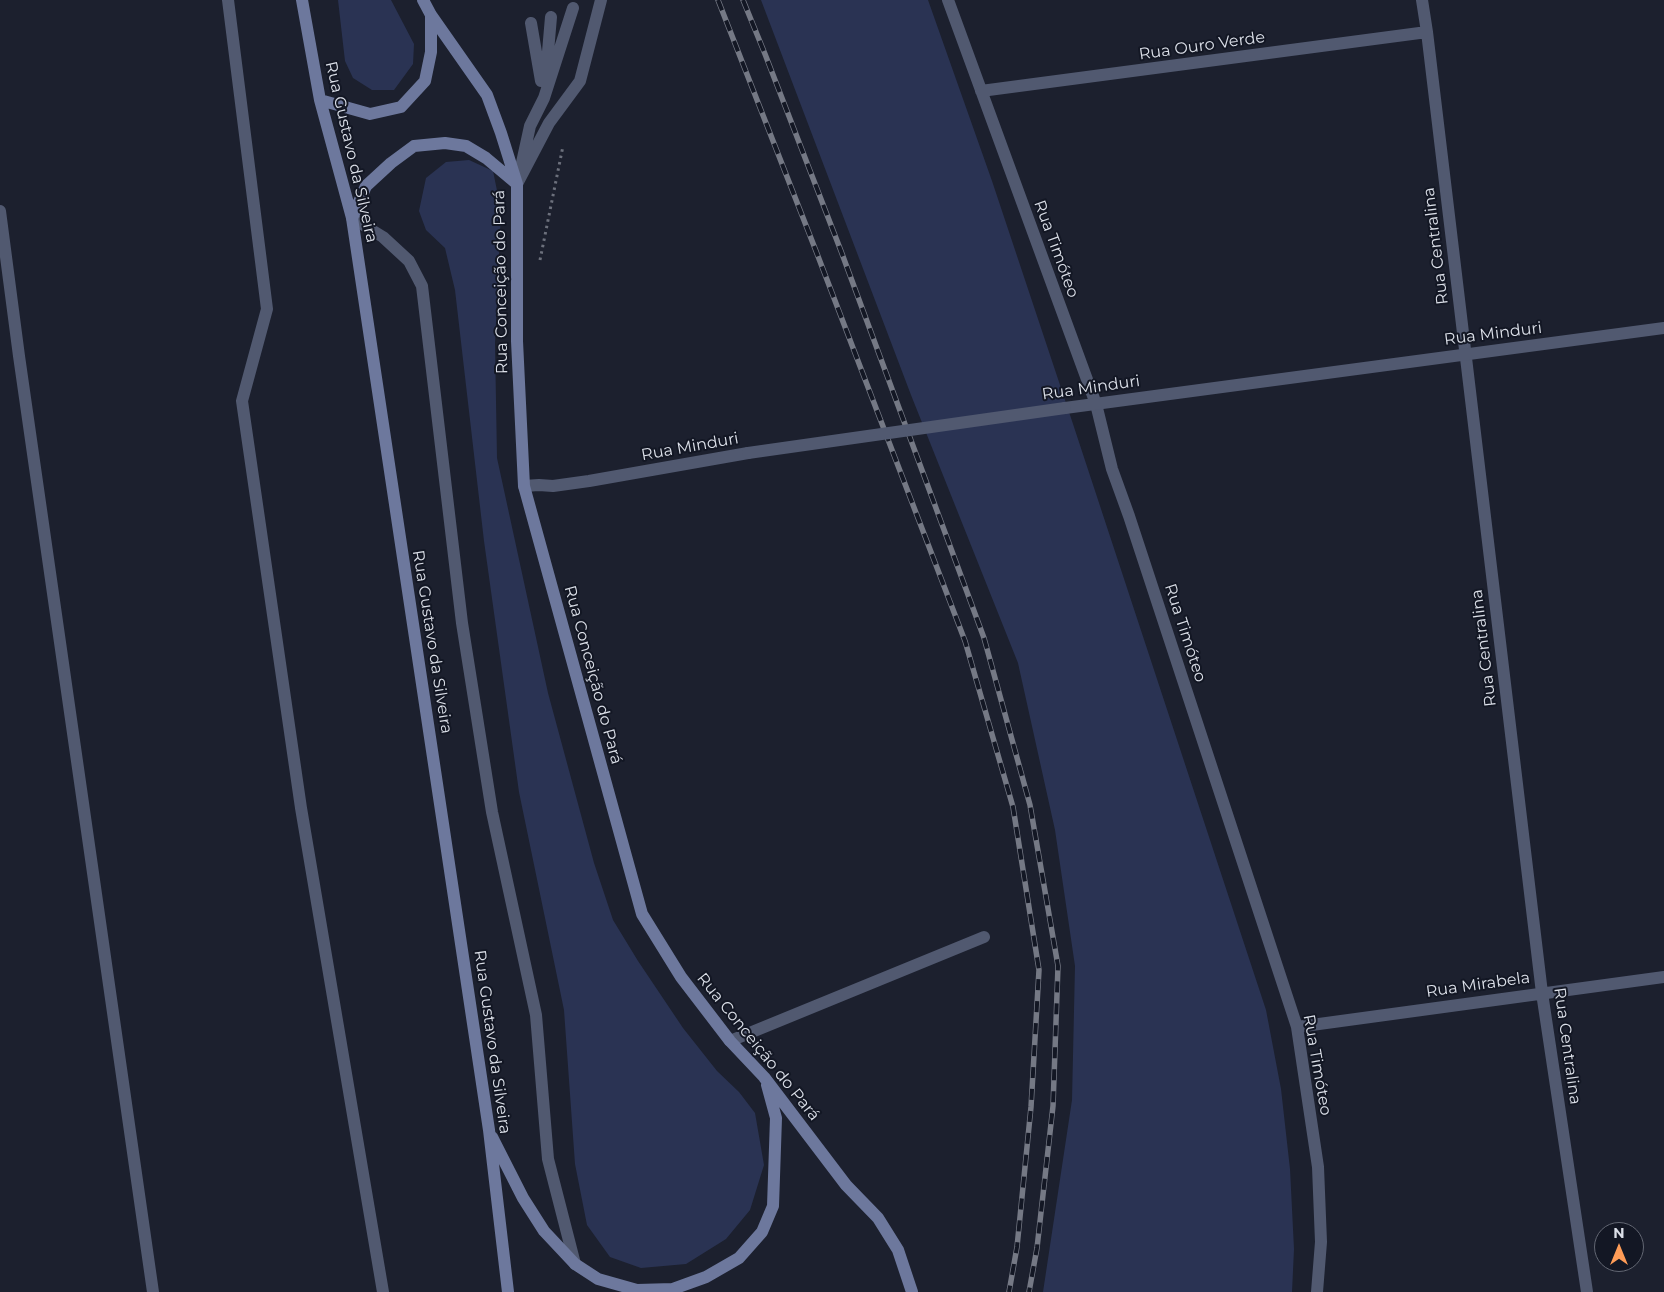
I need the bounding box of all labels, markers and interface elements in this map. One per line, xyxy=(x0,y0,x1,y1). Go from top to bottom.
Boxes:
street label: Rua Ouro Verde xyxy=(1138,28,1266,64)
street label: Rua Gustavo da Silveira xyxy=(321,59,381,245)
street label: Rua Centralina xyxy=(1419,186,1453,306)
street label: Rua Conceição do Pará xyxy=(490,190,512,374)
street label: Rua Timóteo xyxy=(1029,198,1083,300)
street label: Rua Minduri xyxy=(1443,318,1543,350)
street label: Rua Minduri xyxy=(1041,372,1141,404)
street label: Rua Minduri xyxy=(640,429,740,465)
street label: Rua Gustavo da Silveira xyxy=(408,549,456,735)
street label: Rua Timóteo xyxy=(1160,581,1210,685)
street label: Rua Conceição do Pará xyxy=(560,584,626,766)
street label: Rua Centralina xyxy=(1467,588,1501,708)
street label: Rua Gustavo da Silveira xyxy=(470,949,514,1135)
street label: Rua Mirabela xyxy=(1425,968,1531,1002)
street label: Rua Conceição do Pará xyxy=(693,969,823,1125)
street label: Rua Centralina xyxy=(1549,986,1585,1106)
street label: Rua Timóteo xyxy=(1299,1013,1335,1117)
north arrow xyxy=(1594,1222,1644,1272)
text: N xyxy=(1613,1224,1625,1242)

